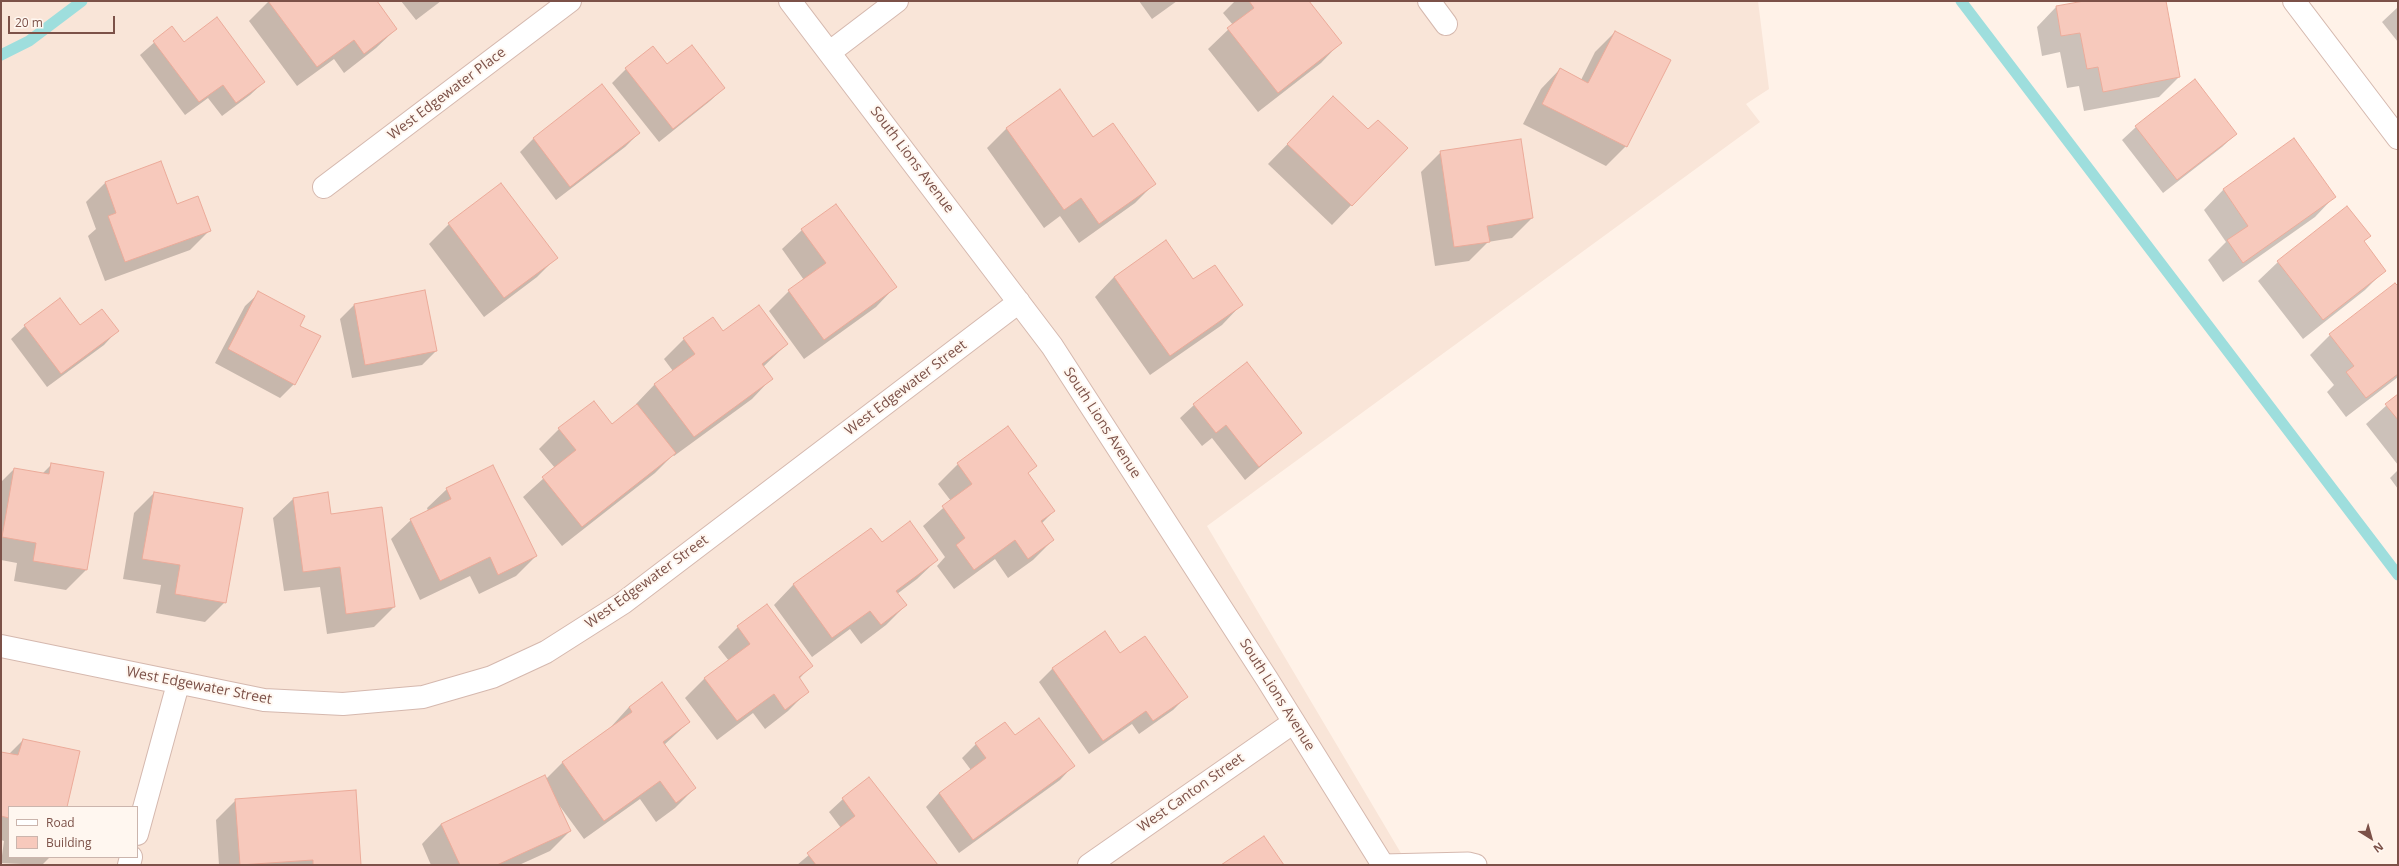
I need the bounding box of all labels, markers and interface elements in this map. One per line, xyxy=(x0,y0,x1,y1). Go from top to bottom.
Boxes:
scale bar xyxy=(10,8,117,34)
text: 20 m xyxy=(15,14,43,31)
street label: West Edgewater Place xyxy=(385,44,509,144)
street label: South Lions Avenue xyxy=(867,104,957,216)
street label: West Edgewater Street xyxy=(842,337,970,439)
street label: South Lions Avenue xyxy=(1060,364,1144,482)
street label: West Edgewater Street xyxy=(582,532,712,632)
street label: South Lions Avenue xyxy=(1236,636,1318,754)
street label: West Edgewater Street xyxy=(125,664,273,708)
street label: West Canton Street xyxy=(1135,750,1247,836)
legend xyxy=(8,806,138,858)
text: Road xyxy=(46,814,75,831)
north arrow xyxy=(2351,818,2391,858)
text: Building xyxy=(46,834,91,851)
text: N xyxy=(2370,839,2387,857)

